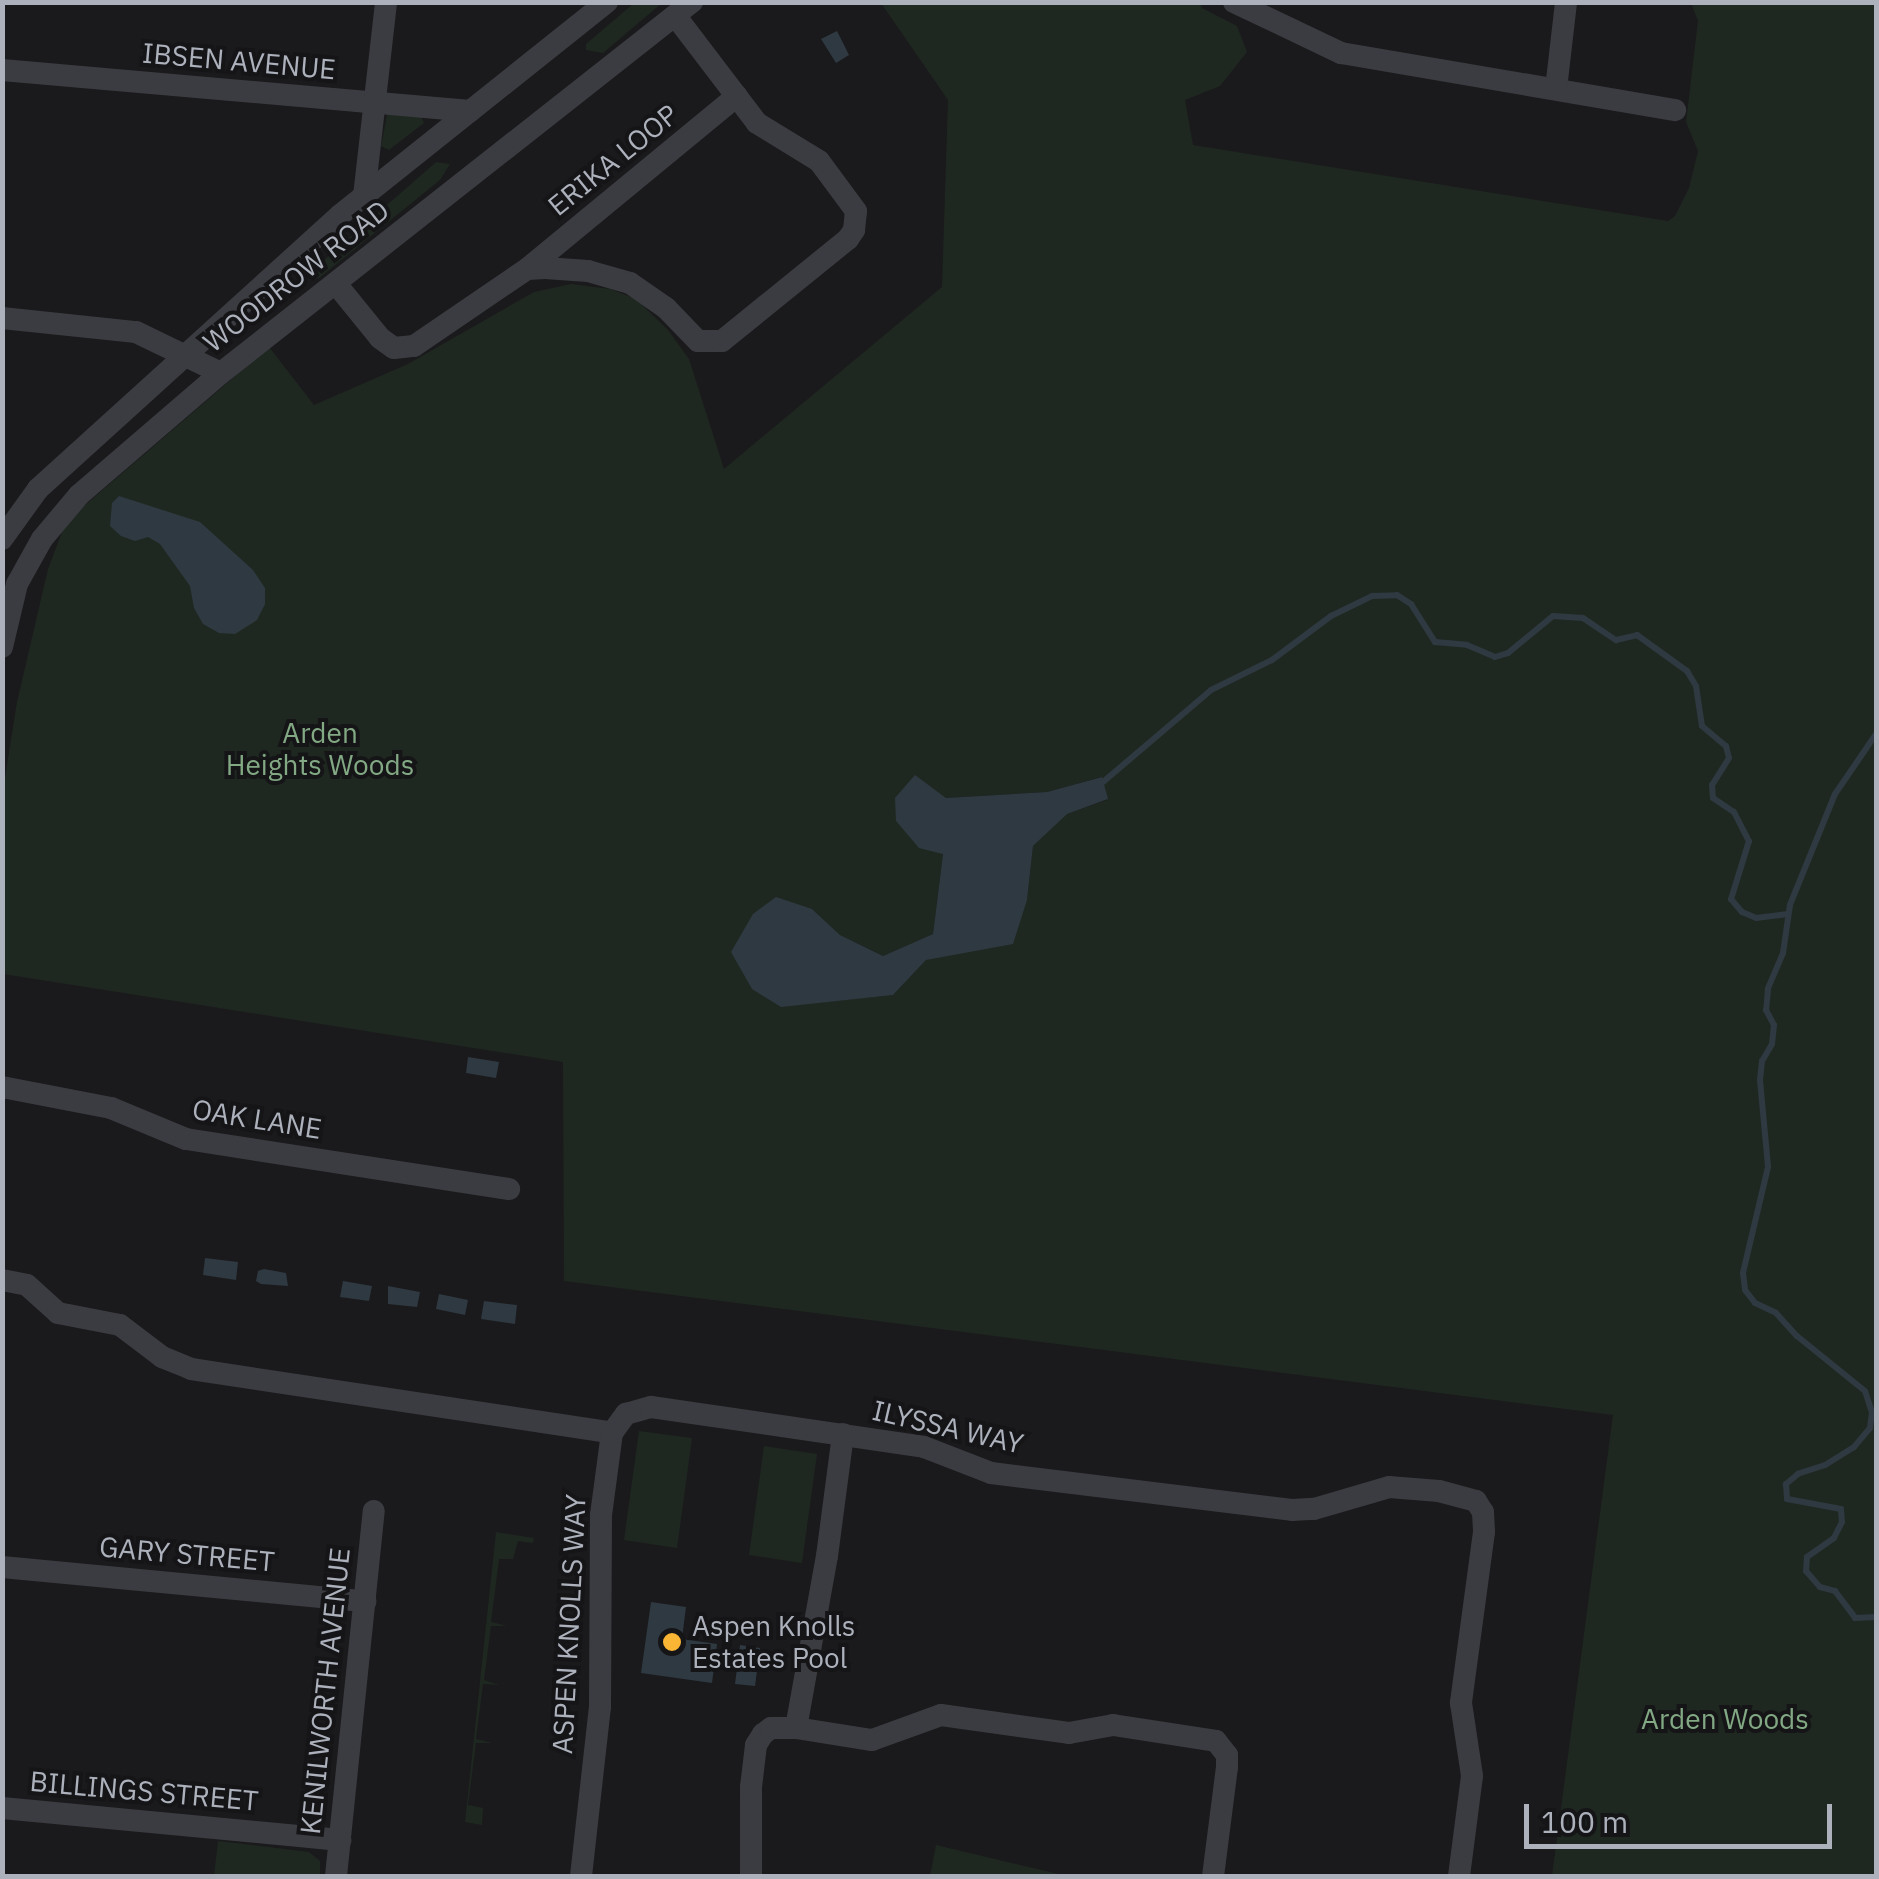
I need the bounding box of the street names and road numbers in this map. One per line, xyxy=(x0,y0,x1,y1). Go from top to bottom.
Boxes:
street label: IBSEN AVENUE xyxy=(141,36,337,86)
street label: ERIKA LOOP xyxy=(541,97,685,223)
street label: WOODROW ROAD xyxy=(197,193,395,359)
street label: OAK LANE xyxy=(190,1092,324,1146)
street label: ILYSSA WAY xyxy=(869,1393,1027,1461)
street label: ASPEN KNOLLS WAY xyxy=(545,1493,593,1755)
street label: GARY STREET xyxy=(98,1530,276,1578)
street label: KENILWORTH AVENUE xyxy=(293,1546,357,1836)
street label: BILLINGS STREET xyxy=(28,1764,260,1818)

